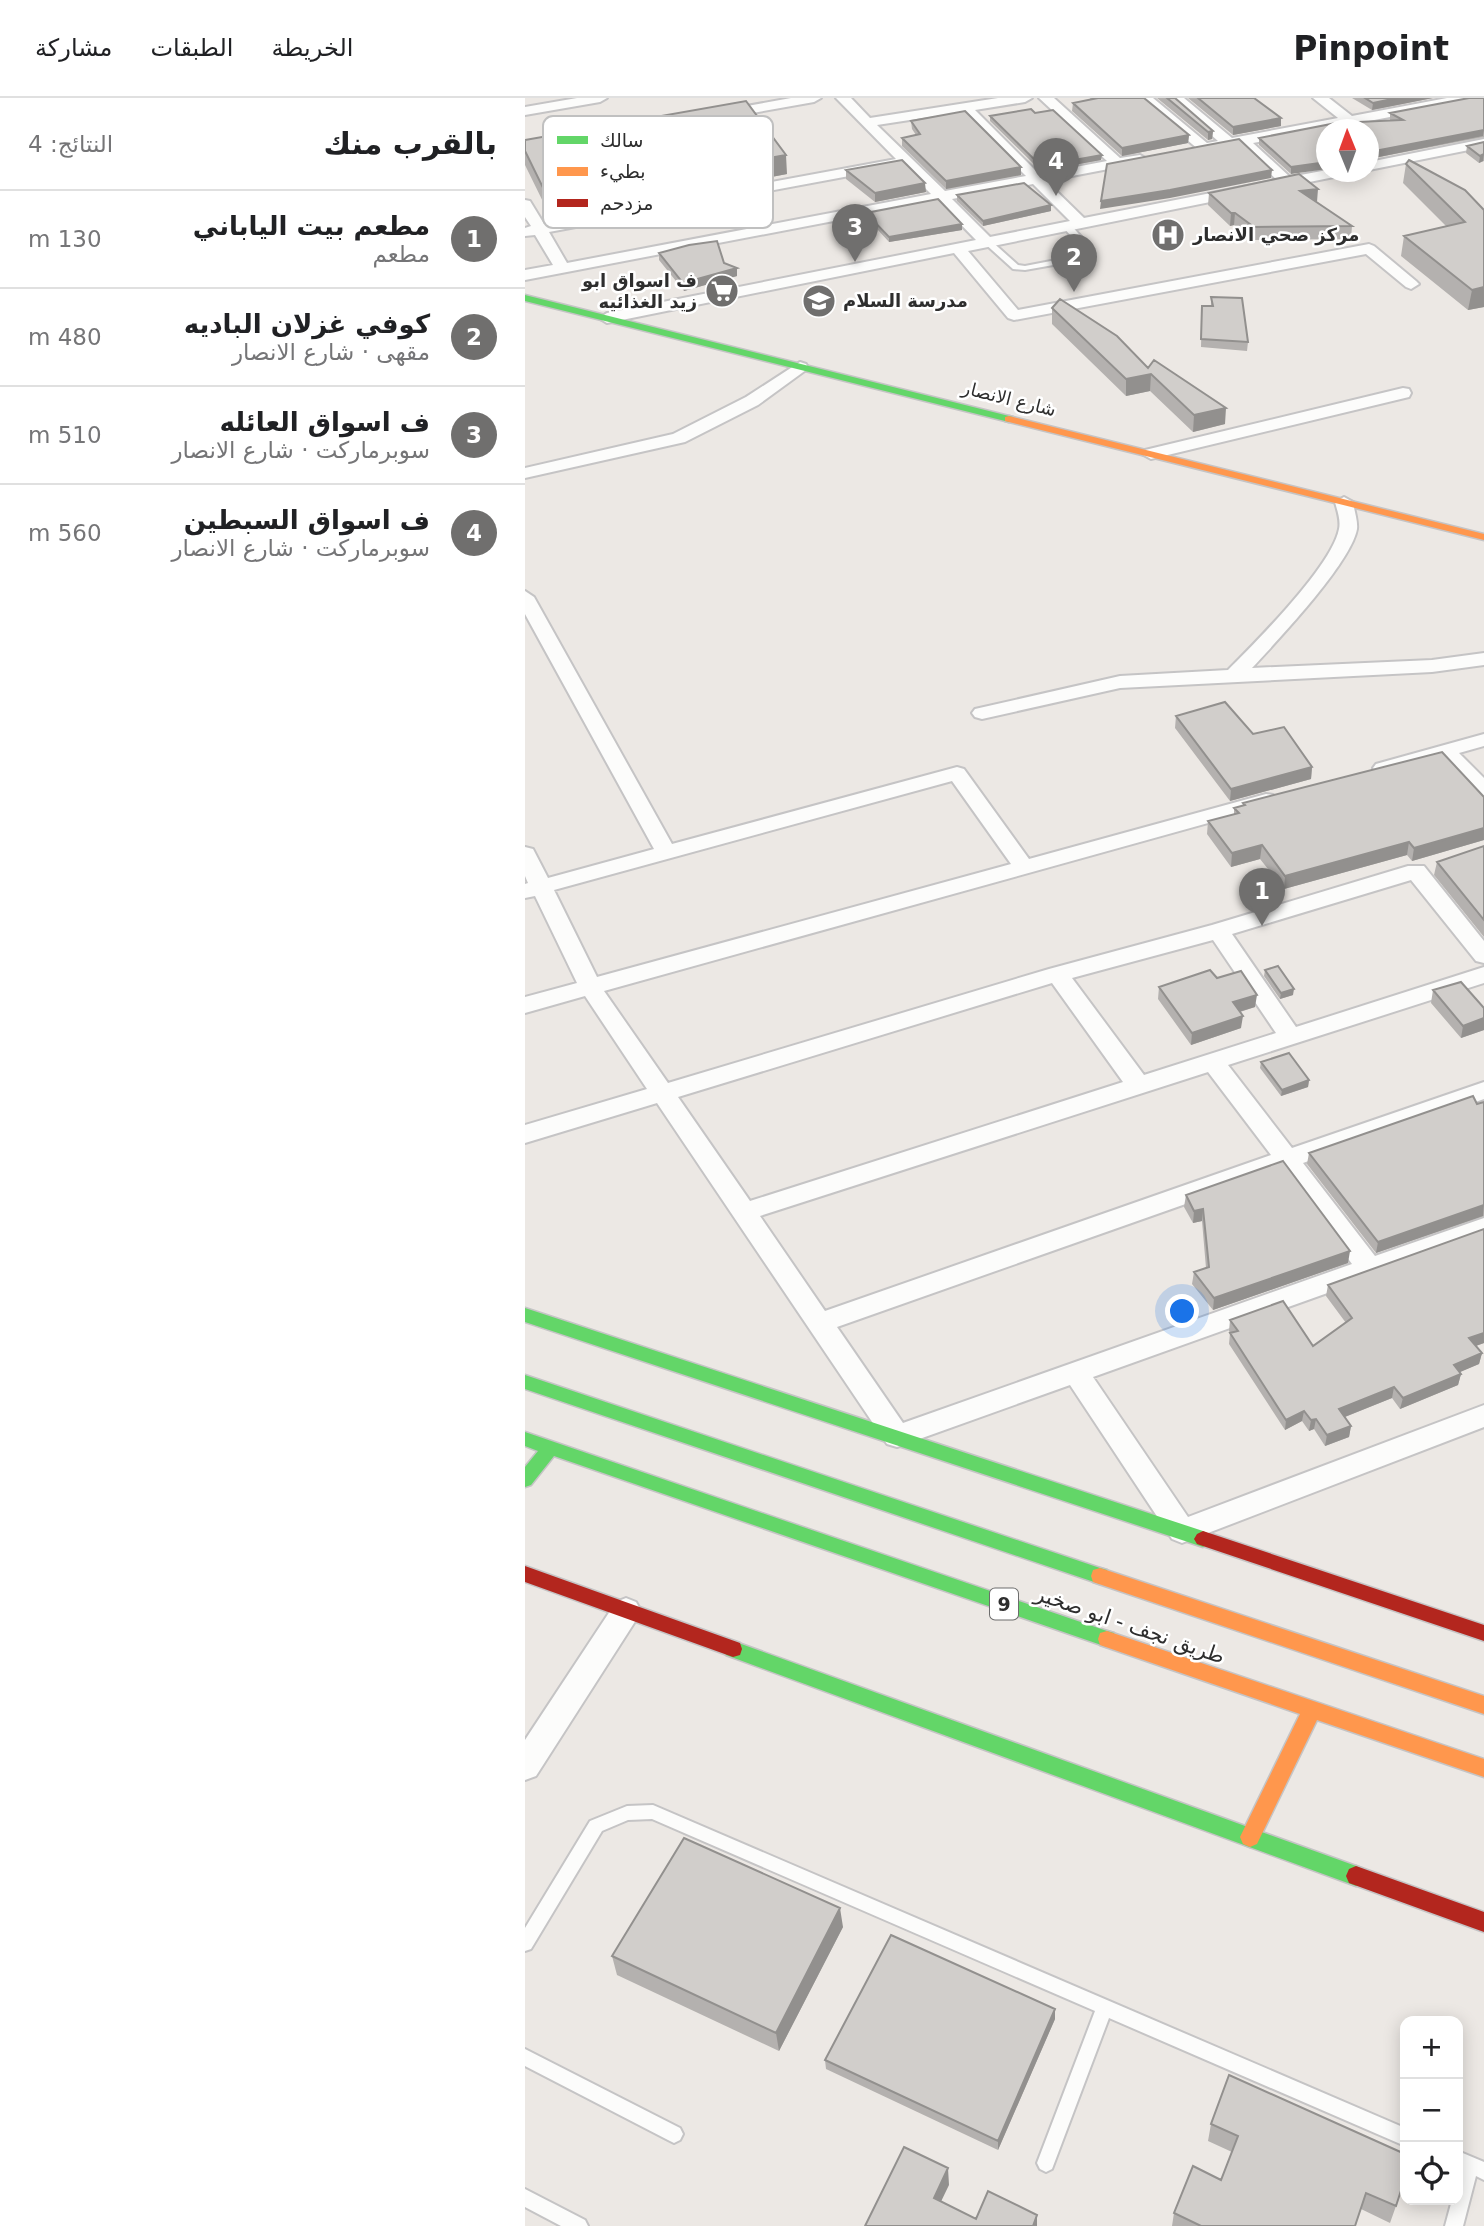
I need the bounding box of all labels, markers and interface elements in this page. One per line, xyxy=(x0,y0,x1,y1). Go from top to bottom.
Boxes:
text: Pinpoint xyxy=(1293,29,1449,68)
text: مشاركة xyxy=(35,34,112,62)
text: الطبقات xyxy=(150,34,233,62)
text: الخريطة xyxy=(271,34,353,62)
legend xyxy=(543,116,773,228)
north arrow xyxy=(1316,119,1379,182)
text: بالقرب منك xyxy=(324,126,497,161)
text: سالك xyxy=(600,129,644,151)
text: النتائج: 4 xyxy=(28,131,113,157)
pin: 4 xyxy=(1033,138,1079,196)
text: بطيء xyxy=(600,160,646,183)
text: مزدحم xyxy=(600,192,654,215)
pin: 3 xyxy=(832,204,878,262)
text: مطعم بيت الياباني xyxy=(193,211,430,241)
hospital icon: مركز صحي الانصار xyxy=(1149,216,1187,254)
place label: مركز صحي الانصار xyxy=(1192,224,1359,246)
text: 130 m xyxy=(28,226,102,252)
text: 1 xyxy=(466,226,482,252)
pin: 2 xyxy=(1051,234,1097,292)
text: مطعم xyxy=(372,241,430,267)
place label: ف اسواق ابو زيد الغذائيه xyxy=(581,270,697,312)
supermarket icon: ف اسواق ابو زيد الغذائيه xyxy=(703,272,741,310)
school or university icon: مدرسة السلام xyxy=(800,282,838,320)
place label: مدرسة السلام xyxy=(843,290,968,311)
text: كوفي غزلان الباديه xyxy=(184,309,430,339)
text: 480 m xyxy=(28,324,102,350)
text: 2 xyxy=(466,324,482,350)
text: مقهى · شارع الانصار xyxy=(232,339,430,365)
street label: شارع الانصار xyxy=(959,376,1058,421)
text: ف اسواق العائله xyxy=(219,407,430,437)
text: 510 m xyxy=(28,422,102,448)
text: 3 xyxy=(466,422,482,448)
text: سوبرماركت · شارع الانصار xyxy=(171,437,430,463)
text: ف اسواق السبطين xyxy=(184,505,430,535)
text: 560 m xyxy=(28,520,102,546)
text: 4 xyxy=(466,520,482,546)
text: سوبرماركت · شارع الانصار xyxy=(171,535,430,561)
pin: 1 xyxy=(1239,868,1285,926)
your location xyxy=(1165,1294,1199,1328)
street label: طريق نجف - ابو صخير xyxy=(1031,1581,1228,1669)
road number: 9 xyxy=(990,1588,1018,1620)
map controls xyxy=(1400,2016,1463,2205)
button: + xyxy=(1400,2016,1463,2079)
button: − xyxy=(1400,2079,1463,2142)
button: locate xyxy=(1400,2142,1463,2205)

